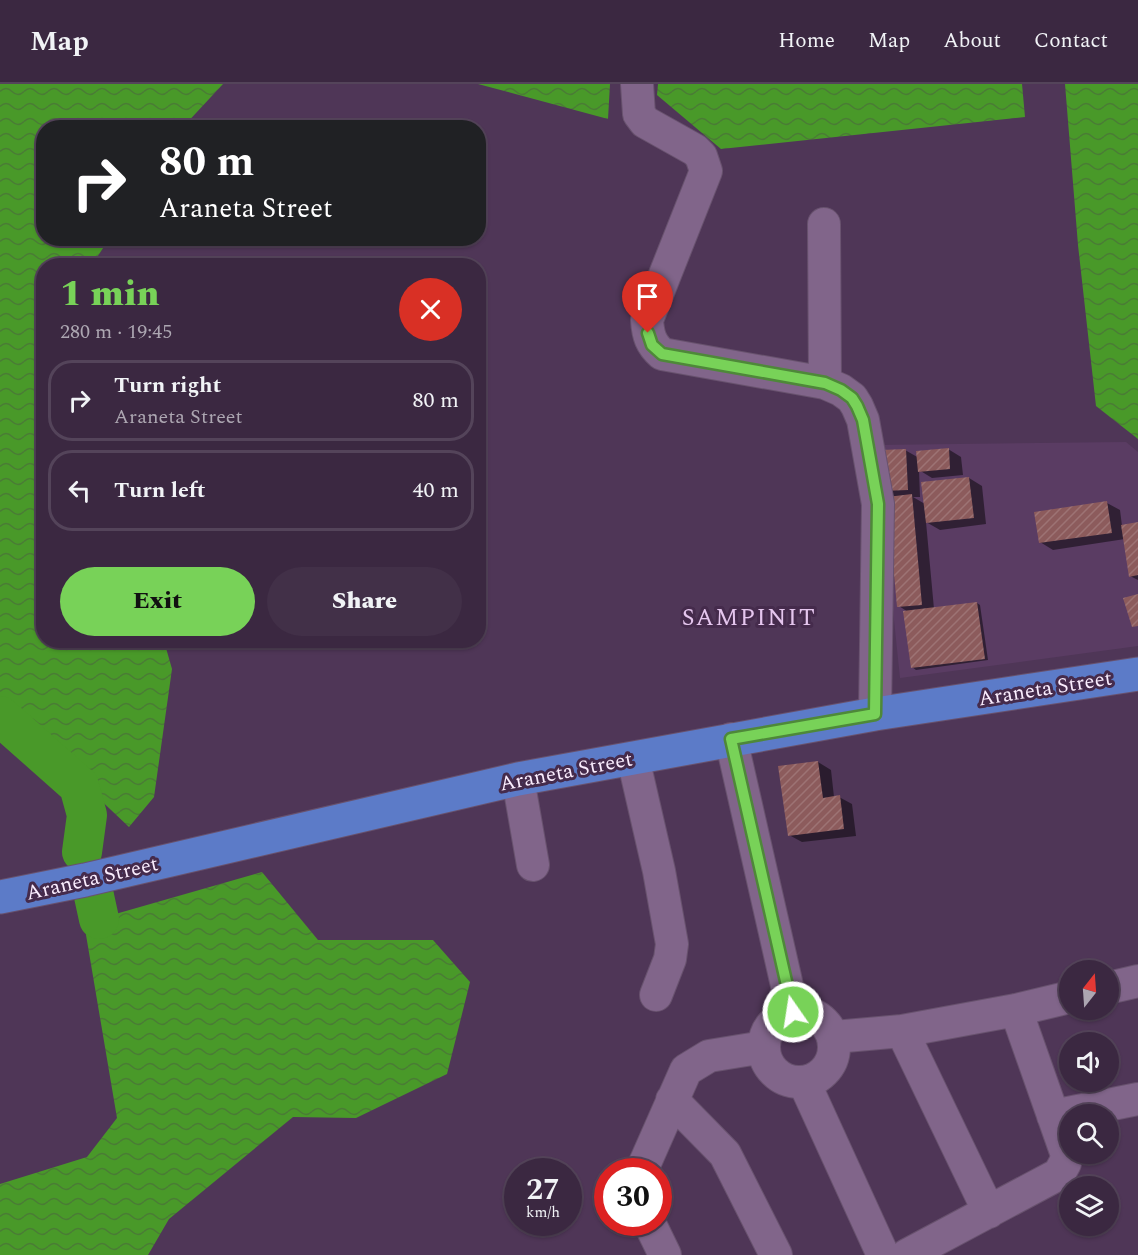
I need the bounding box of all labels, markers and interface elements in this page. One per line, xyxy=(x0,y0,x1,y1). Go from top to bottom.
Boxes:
text: Map xyxy=(30,20,89,63)
text: Home xyxy=(778,25,835,57)
text: Map xyxy=(868,25,910,57)
text: About xyxy=(943,25,1001,57)
text: Contact xyxy=(1034,25,1108,57)
text: 80 m xyxy=(159,131,254,194)
icon: right xyxy=(60,144,138,222)
text: Araneta Street xyxy=(159,188,333,230)
text: 1 min xyxy=(60,267,160,322)
pin xyxy=(622,271,673,333)
button: close xyxy=(399,278,462,341)
icon: arrive xyxy=(631,280,664,313)
text: 280 m · 19:45 xyxy=(60,317,172,347)
text: Turn right xyxy=(114,369,221,402)
icon: right xyxy=(63,384,96,417)
text: 80 m xyxy=(413,384,459,417)
text: Araneta Street xyxy=(114,402,243,432)
icon: left xyxy=(63,474,96,507)
text: Turn left xyxy=(114,474,206,507)
text: 40 m xyxy=(413,474,459,507)
button: Exit xyxy=(60,567,255,636)
button: Share xyxy=(267,567,462,636)
district label: SAMPINIT xyxy=(682,600,816,636)
street label: Araneta Street xyxy=(976,663,1114,715)
street label: Araneta Street xyxy=(497,743,636,801)
street label: Araneta Street xyxy=(23,848,162,910)
north arrow xyxy=(1059,960,1119,1020)
map controls xyxy=(1059,960,1119,1236)
position arrow xyxy=(761,980,825,1044)
button: sound xyxy=(1059,1032,1119,1092)
button: search xyxy=(1059,1104,1119,1164)
speed limit sign: 30 xyxy=(594,1158,672,1236)
text: 27 xyxy=(526,1167,560,1213)
button: layers xyxy=(1059,1176,1119,1236)
text: km/h xyxy=(526,1201,560,1224)

